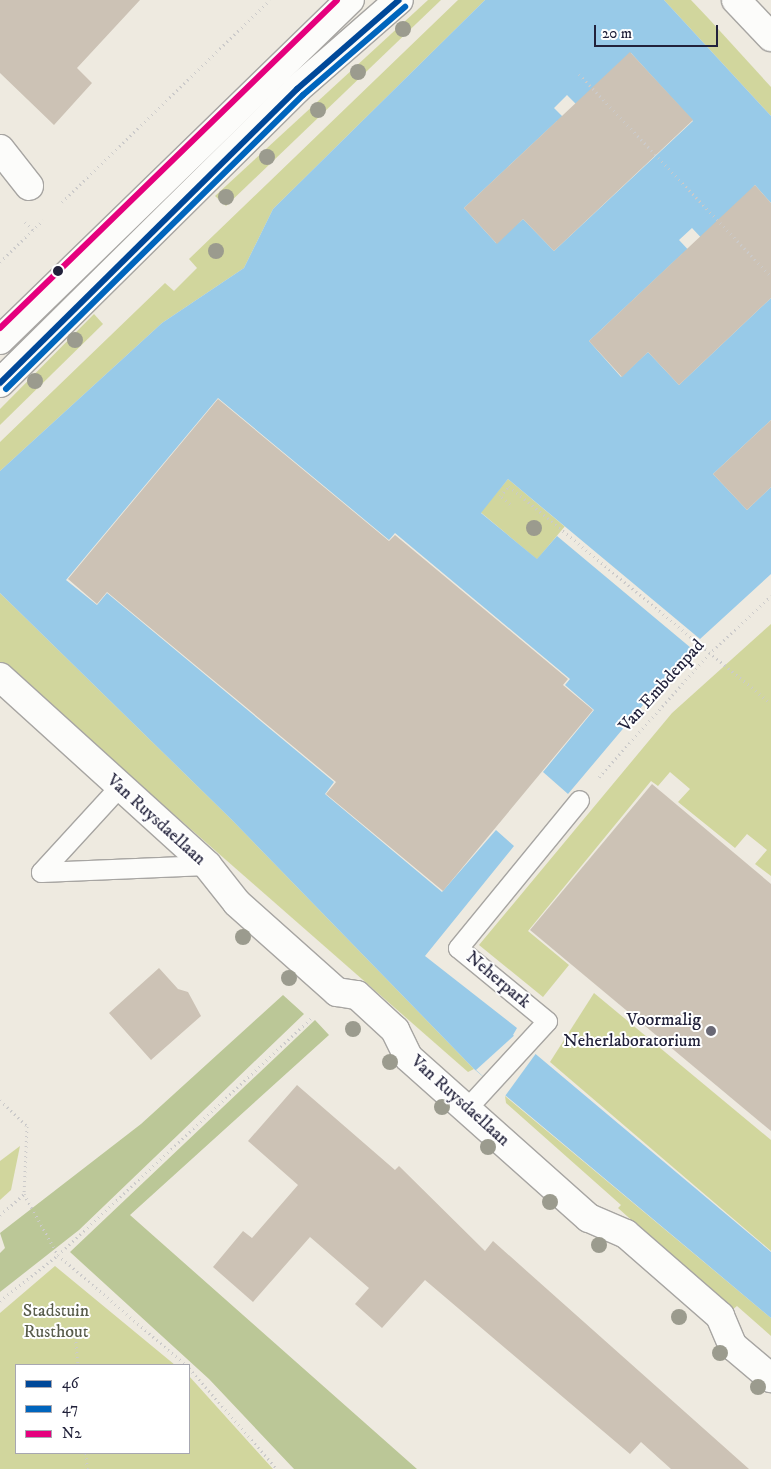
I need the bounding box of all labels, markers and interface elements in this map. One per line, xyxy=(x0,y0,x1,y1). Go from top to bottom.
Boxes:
scale bar xyxy=(596,15,720,47)
text: 20 m xyxy=(602,24,632,43)
unlabelled marker xyxy=(53,266,63,276)
street label: Van Embdenpad xyxy=(615,635,709,737)
street label: Van Ruysdaellaan xyxy=(102,770,210,870)
street label: Neherpark xyxy=(461,947,535,1013)
place label: Voormalig Neherlaboratorium xyxy=(563,1010,701,1052)
marker: Voormalig Neherlaboratorium xyxy=(705,1025,717,1037)
street label: Van Ruysdaellaan xyxy=(406,1051,514,1151)
park label: Stadstuin Rusthout xyxy=(23,1301,89,1344)
legend xyxy=(15,1364,190,1454)
text: 46 xyxy=(62,1374,78,1393)
text: 47 xyxy=(62,1399,78,1418)
text: N2 xyxy=(62,1424,82,1443)

